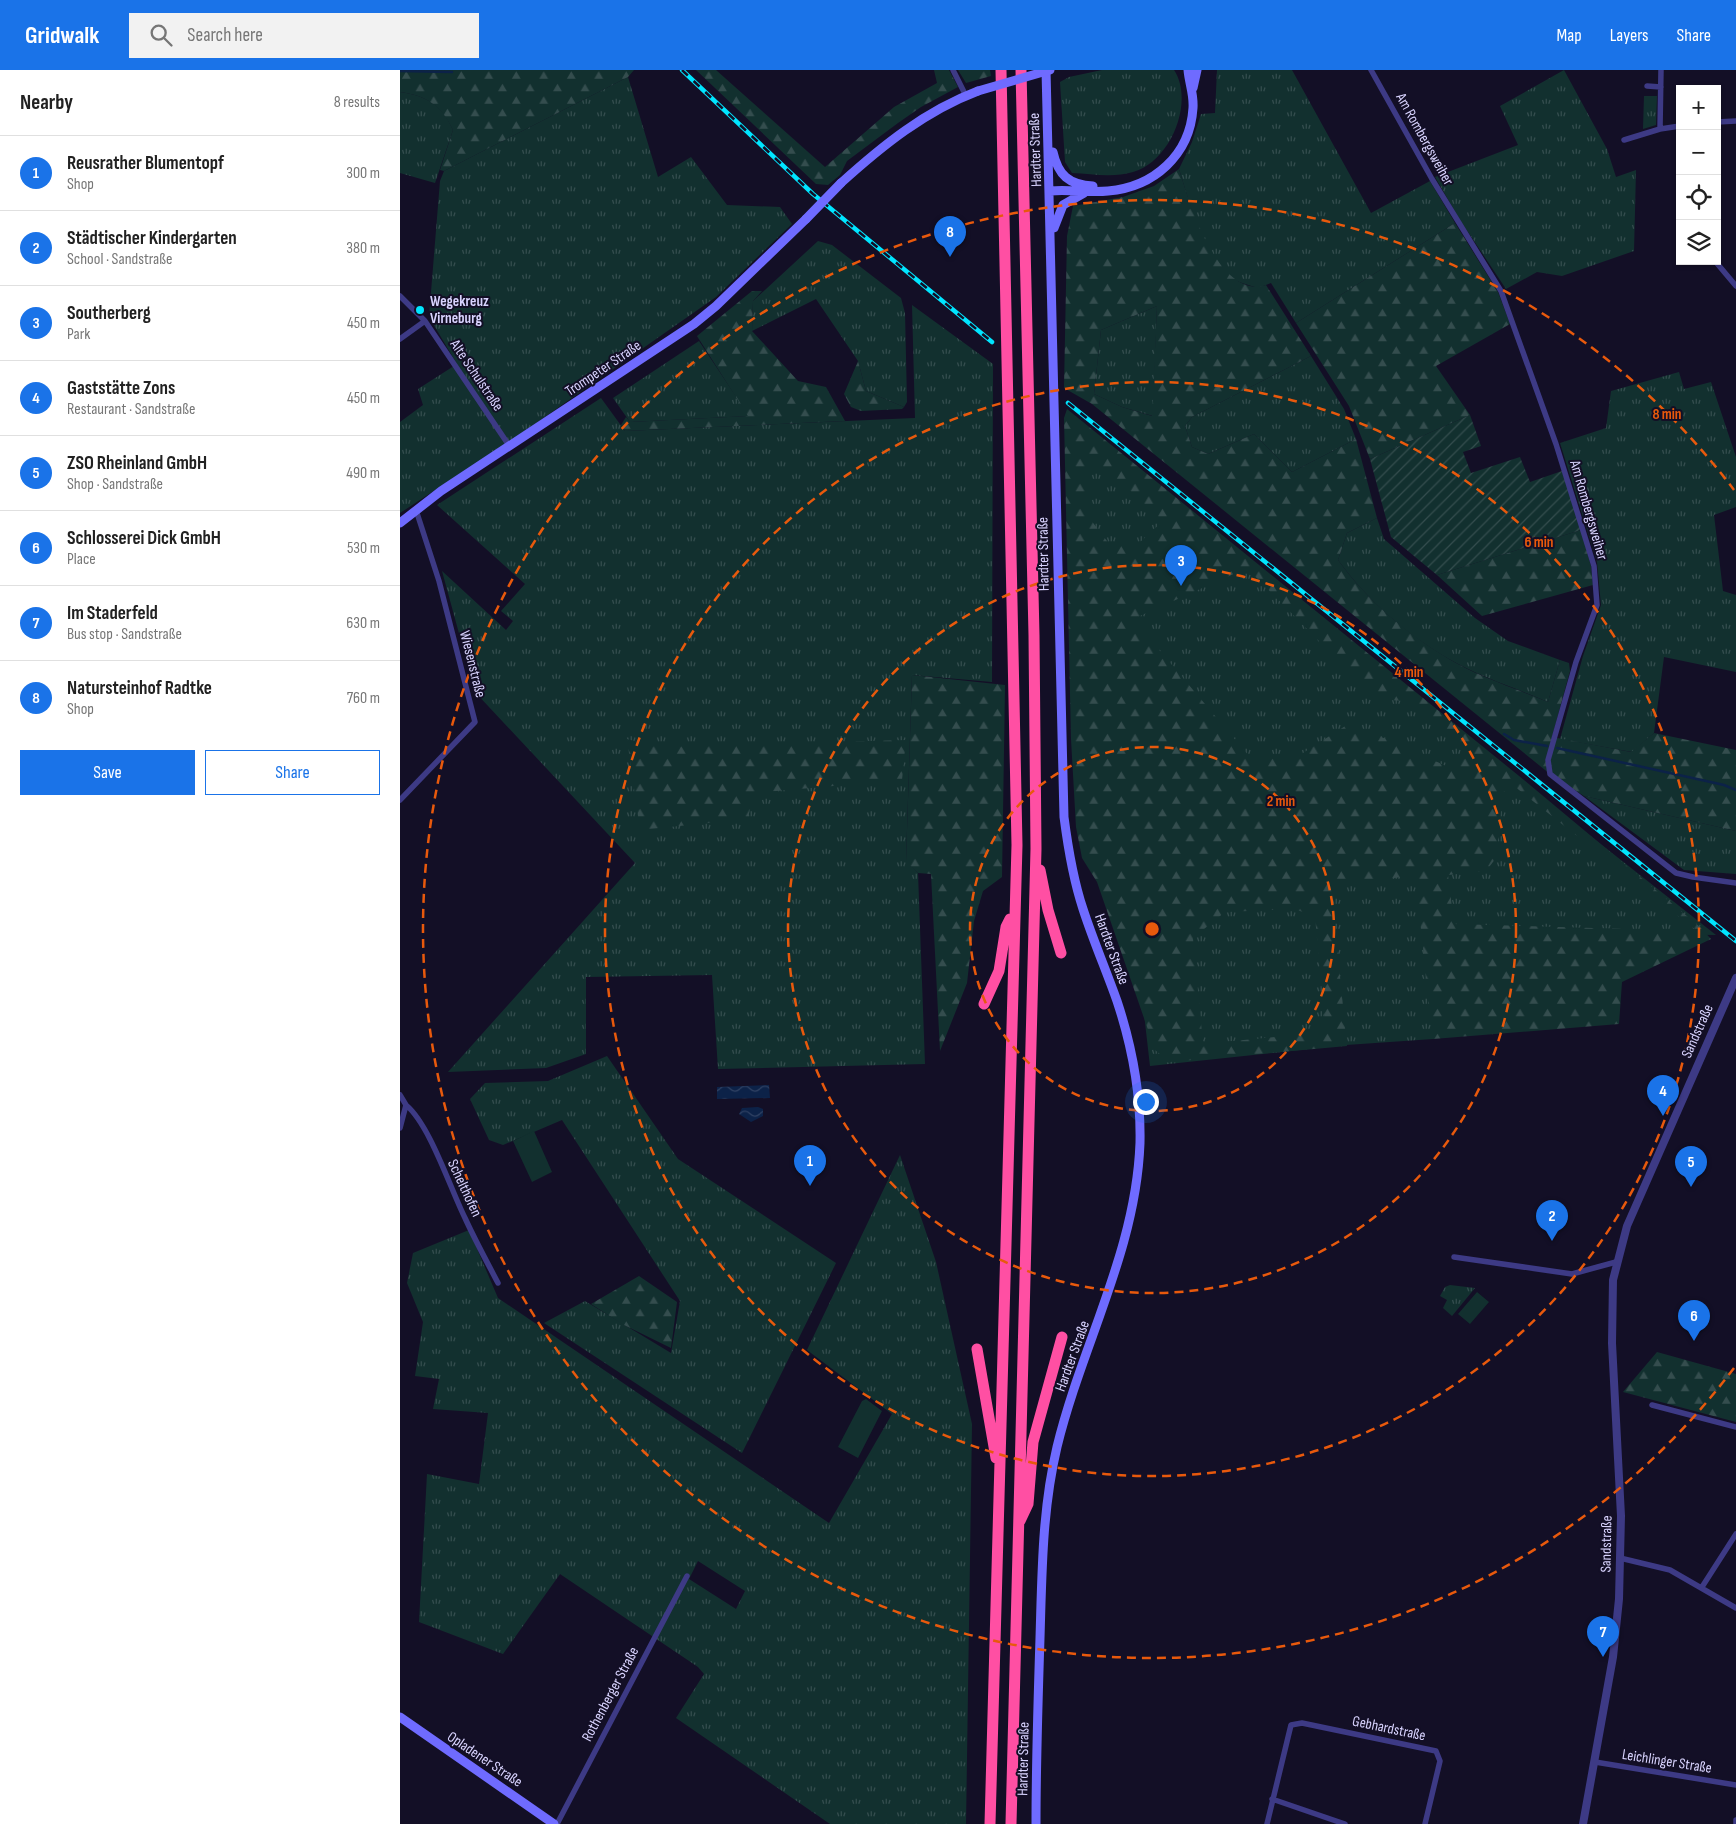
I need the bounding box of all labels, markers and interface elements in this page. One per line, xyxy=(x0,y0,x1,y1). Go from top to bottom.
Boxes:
search box xyxy=(129,13,479,58)
text: Gridwalk xyxy=(25,21,99,50)
icon: search xyxy=(147,21,175,49)
text: Search here xyxy=(187,24,263,47)
text: Map xyxy=(1557,25,1582,46)
text: Layers xyxy=(1610,25,1649,46)
text: Share xyxy=(1677,25,1711,46)
map controls xyxy=(1676,85,1721,265)
button: + xyxy=(1676,85,1721,130)
street label: Am Rombergsweiher xyxy=(1391,89,1458,189)
text: Nearby xyxy=(20,90,73,115)
text: 8 results xyxy=(334,93,380,112)
street label: Hardter Straße xyxy=(1025,113,1046,187)
button: − xyxy=(1676,130,1721,175)
text: Reusrather Blumentopf xyxy=(67,152,224,175)
text: 1 xyxy=(33,164,39,183)
text: 300 m xyxy=(346,164,380,183)
text: Shop xyxy=(67,175,94,194)
button: locate xyxy=(1676,175,1721,220)
pin: 8 xyxy=(934,216,966,257)
button: layers xyxy=(1676,220,1721,265)
text: Städtischer Kindergarten xyxy=(67,227,237,250)
text: 2 xyxy=(32,239,40,258)
text: 380 m xyxy=(346,239,380,258)
text: School · Sandstraße xyxy=(67,250,172,269)
place label: Wegekreuz Virneburg xyxy=(430,292,489,328)
text: Southerberg xyxy=(67,302,151,325)
marker: Wegekreuz Virneburg xyxy=(414,304,426,316)
text: 3 xyxy=(32,314,40,333)
text: 450 m xyxy=(347,314,380,333)
text: Park xyxy=(67,325,90,344)
street label: Alte Schulstraße xyxy=(445,335,507,415)
street label: Trompeter Straße xyxy=(562,336,645,401)
text: Gaststätte Zons xyxy=(67,377,175,400)
text: 4 xyxy=(32,389,40,408)
text: 450 m xyxy=(347,389,380,408)
text: Restaurant · Sandstraße xyxy=(67,400,195,419)
text: 8 min xyxy=(1652,405,1682,424)
text: ZSO Rheinland GmbH xyxy=(67,452,207,475)
street label: Am Rombergsweiher xyxy=(1565,457,1612,563)
text: 5 xyxy=(32,464,40,483)
text: 490 m xyxy=(346,464,380,483)
text: Shop · Sandstraße xyxy=(67,475,163,494)
street label: Hardter Straße xyxy=(1033,517,1054,591)
text: Schlosserei Dick GmbH xyxy=(67,527,221,550)
text: 6 min xyxy=(1524,533,1554,552)
text: 6 xyxy=(32,539,40,558)
text: 530 m xyxy=(347,539,380,558)
pin: 3 xyxy=(1165,545,1197,586)
text: Place xyxy=(67,550,96,569)
text: Im Staderfeld xyxy=(67,602,158,625)
text: 7 xyxy=(33,614,39,633)
text: 630 m xyxy=(346,614,380,633)
text: Bus stop · Sandstraße xyxy=(67,625,182,644)
street label: Wiesenstraße xyxy=(455,629,490,700)
text: 4 min xyxy=(1395,663,1423,682)
text: Natursteinhof Radtke xyxy=(67,677,212,700)
text: 8 xyxy=(32,689,40,708)
text: 760 m xyxy=(347,689,380,708)
text: Shop xyxy=(67,700,94,719)
button: Save xyxy=(20,750,195,795)
button: Share xyxy=(205,750,380,795)
text: 2 min xyxy=(1267,792,1295,811)
street label: Hardter Straße xyxy=(1090,911,1133,987)
centre of rings xyxy=(1143,920,1161,938)
street label: Sandstraße xyxy=(1677,1001,1718,1061)
pin: 4 xyxy=(1647,1075,1679,1116)
your location xyxy=(1133,1089,1159,1115)
pin: 1 xyxy=(794,1145,826,1186)
pin: 5 xyxy=(1675,1146,1707,1187)
street label: Schelthofen xyxy=(443,1156,486,1220)
pin: 2 xyxy=(1536,1200,1568,1241)
pin: 6 xyxy=(1678,1300,1710,1341)
street label: Hardter Straße xyxy=(1051,1318,1094,1394)
street label: Sandstraße xyxy=(1597,1515,1616,1573)
pin: 7 xyxy=(1587,1616,1619,1657)
street label: Rothenberger Straße xyxy=(578,1644,643,1745)
street label: Gebhardstraße xyxy=(1351,1711,1427,1746)
street label: Hardter Straße xyxy=(1013,1722,1034,1796)
street label: Opladener Straße xyxy=(443,1727,526,1792)
street label: Leichlinger Straße xyxy=(1621,1745,1713,1778)

